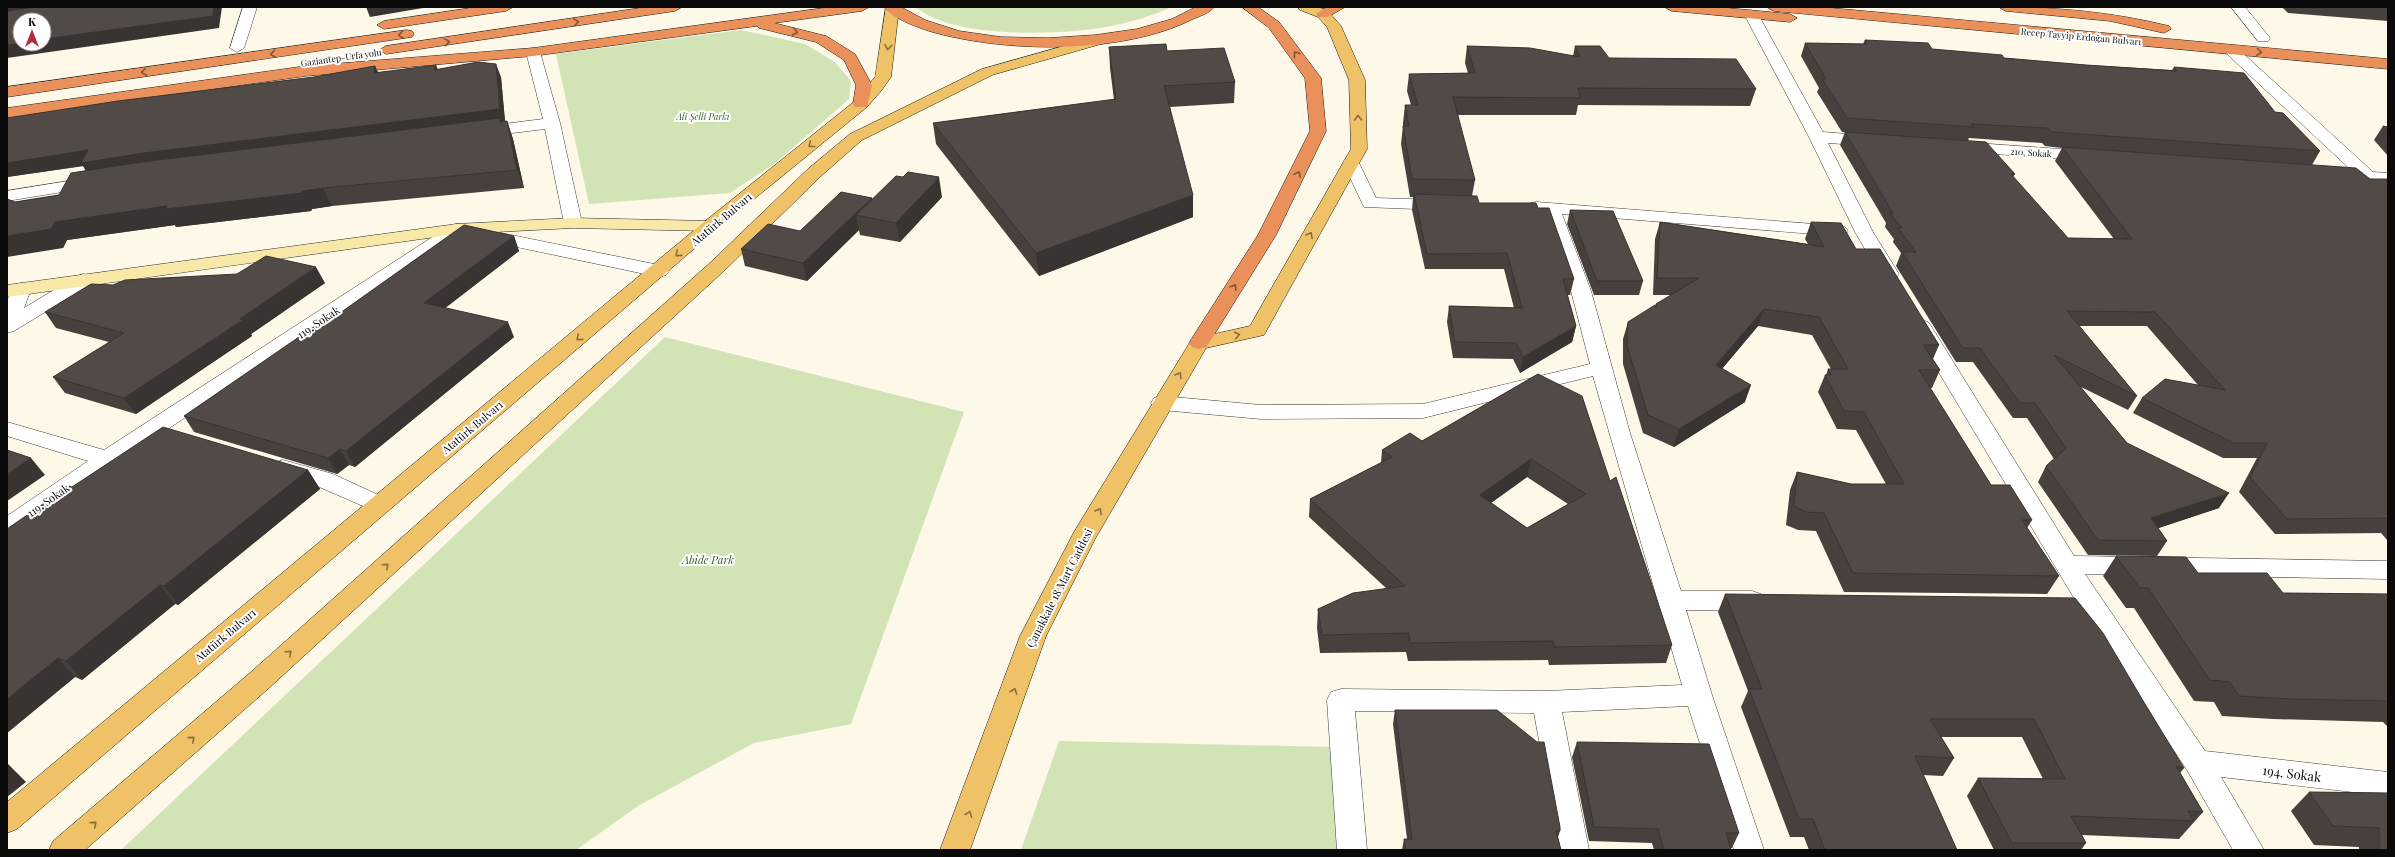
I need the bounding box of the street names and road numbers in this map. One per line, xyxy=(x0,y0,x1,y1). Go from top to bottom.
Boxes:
street label: Recep Tayyip Erdoğan Bulvarı xyxy=(2020,25,2142,47)
street label: Gaziantep-Urfa yolu xyxy=(300,45,383,69)
street label: 210. Sokak xyxy=(2010,145,2052,159)
street label: Atatürk Bulvarı xyxy=(687,189,755,250)
street label: 119. Sokak xyxy=(294,302,342,342)
street label: Atatürk Bulvarı xyxy=(438,397,506,458)
street label: 119. Sokak xyxy=(24,480,72,520)
street label: Çanakkale 18 Mart Caddesi xyxy=(1022,526,1096,650)
street label: Atatürk Bulvarı xyxy=(191,605,259,666)
street label: 194. Sokak xyxy=(2262,761,2323,785)

